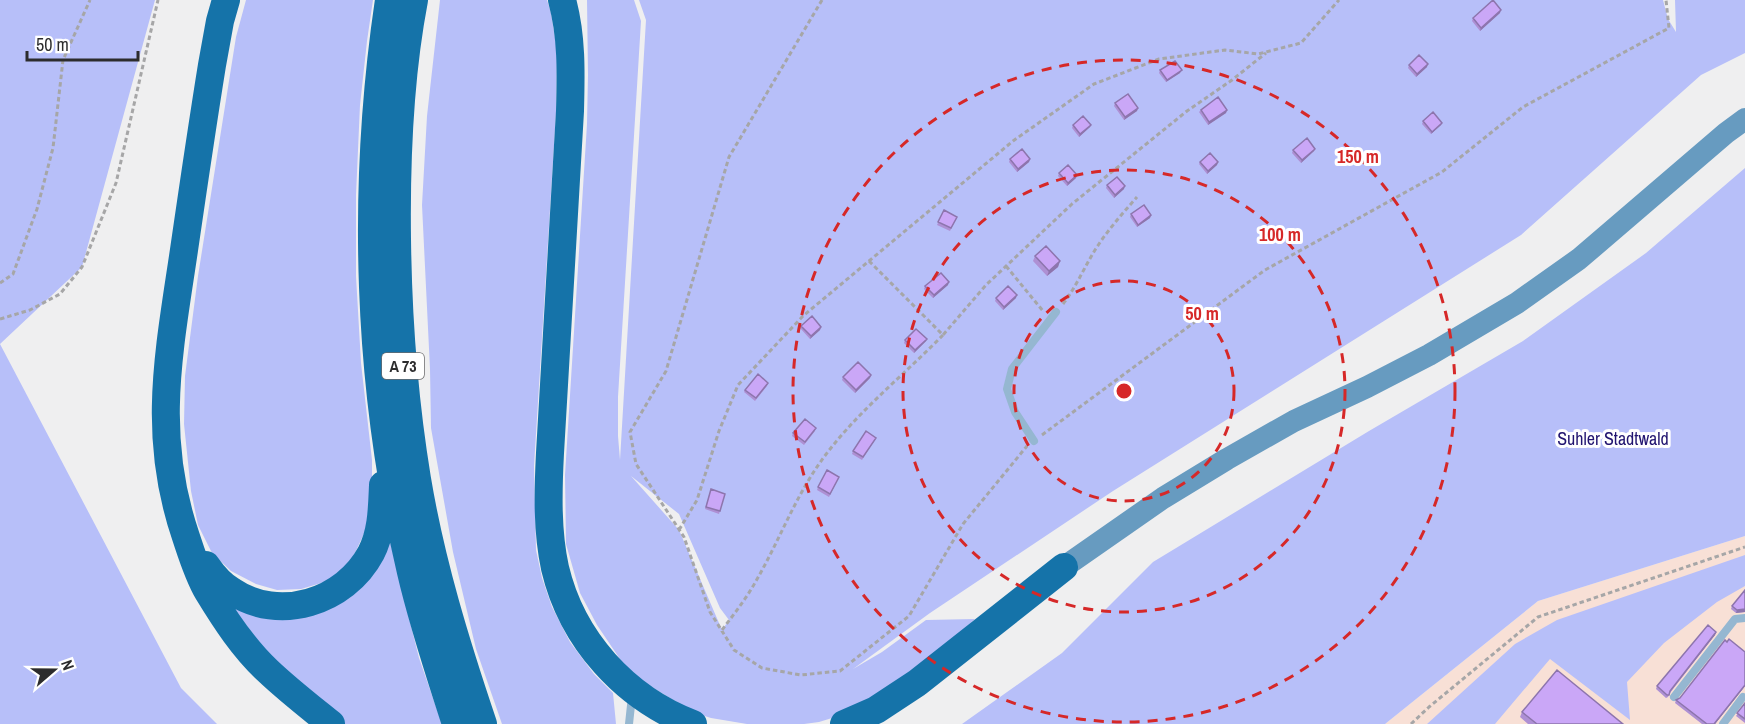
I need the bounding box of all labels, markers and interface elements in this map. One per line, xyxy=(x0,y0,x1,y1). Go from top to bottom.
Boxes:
scale bar xyxy=(27,24,138,62)
text: 50 m xyxy=(36,32,69,57)
text: 150 m xyxy=(1337,144,1379,169)
text: 100 m xyxy=(1259,222,1301,247)
text: 50 m xyxy=(1185,301,1219,326)
road number: A 73 xyxy=(382,353,424,379)
centre of rings xyxy=(1114,381,1134,401)
park label: Suhler Stadtwald xyxy=(1557,426,1669,451)
north arrow xyxy=(24,640,84,700)
text: N xyxy=(56,657,80,673)

